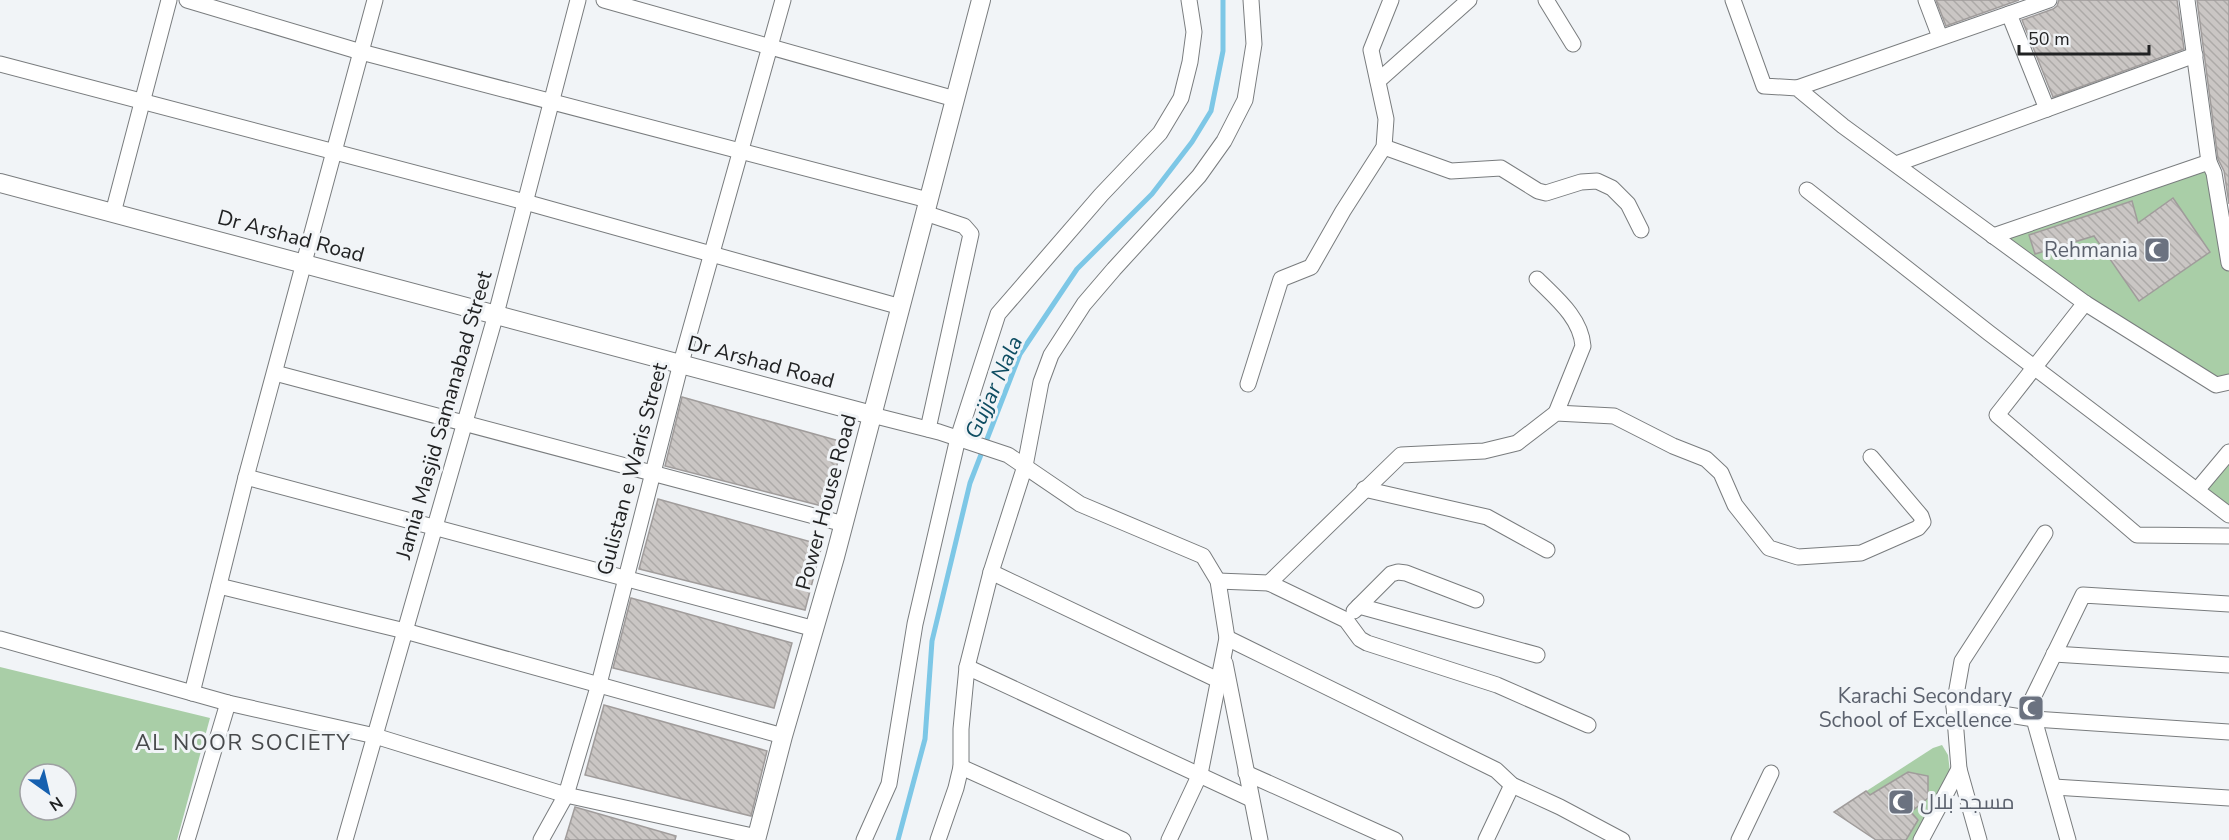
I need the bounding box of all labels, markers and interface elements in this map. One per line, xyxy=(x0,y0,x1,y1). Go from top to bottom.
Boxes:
scale bar xyxy=(2019,18,2150,56)
text: 50 m xyxy=(2028,27,2070,51)
street label: Dr Arshad Road xyxy=(215,203,367,269)
mosque icon: Rehmania xyxy=(2142,235,2172,265)
place label: Rehmania xyxy=(2044,236,2138,264)
street label: Jamia Masjid Samanabad Street xyxy=(389,267,499,563)
street label: Dr Arshad Road xyxy=(685,329,837,395)
water label: Gujjar Nala xyxy=(958,331,1030,444)
street label: Gulistan e Waris Street xyxy=(590,359,674,578)
street label: Power House Road xyxy=(789,411,863,593)
place label: Karachi Secondary School of Excellence xyxy=(1819,682,2012,734)
mosque icon: Karachi Secondary School of Excellence xyxy=(2016,693,2046,723)
district label: AL NOOR SOCIETY xyxy=(135,728,351,758)
north arrow xyxy=(18,762,78,822)
mosque icon: مسجد بلال xyxy=(1886,787,1916,817)
place label: مسجد بلال xyxy=(1920,788,2015,816)
text: N xyxy=(45,791,67,816)

